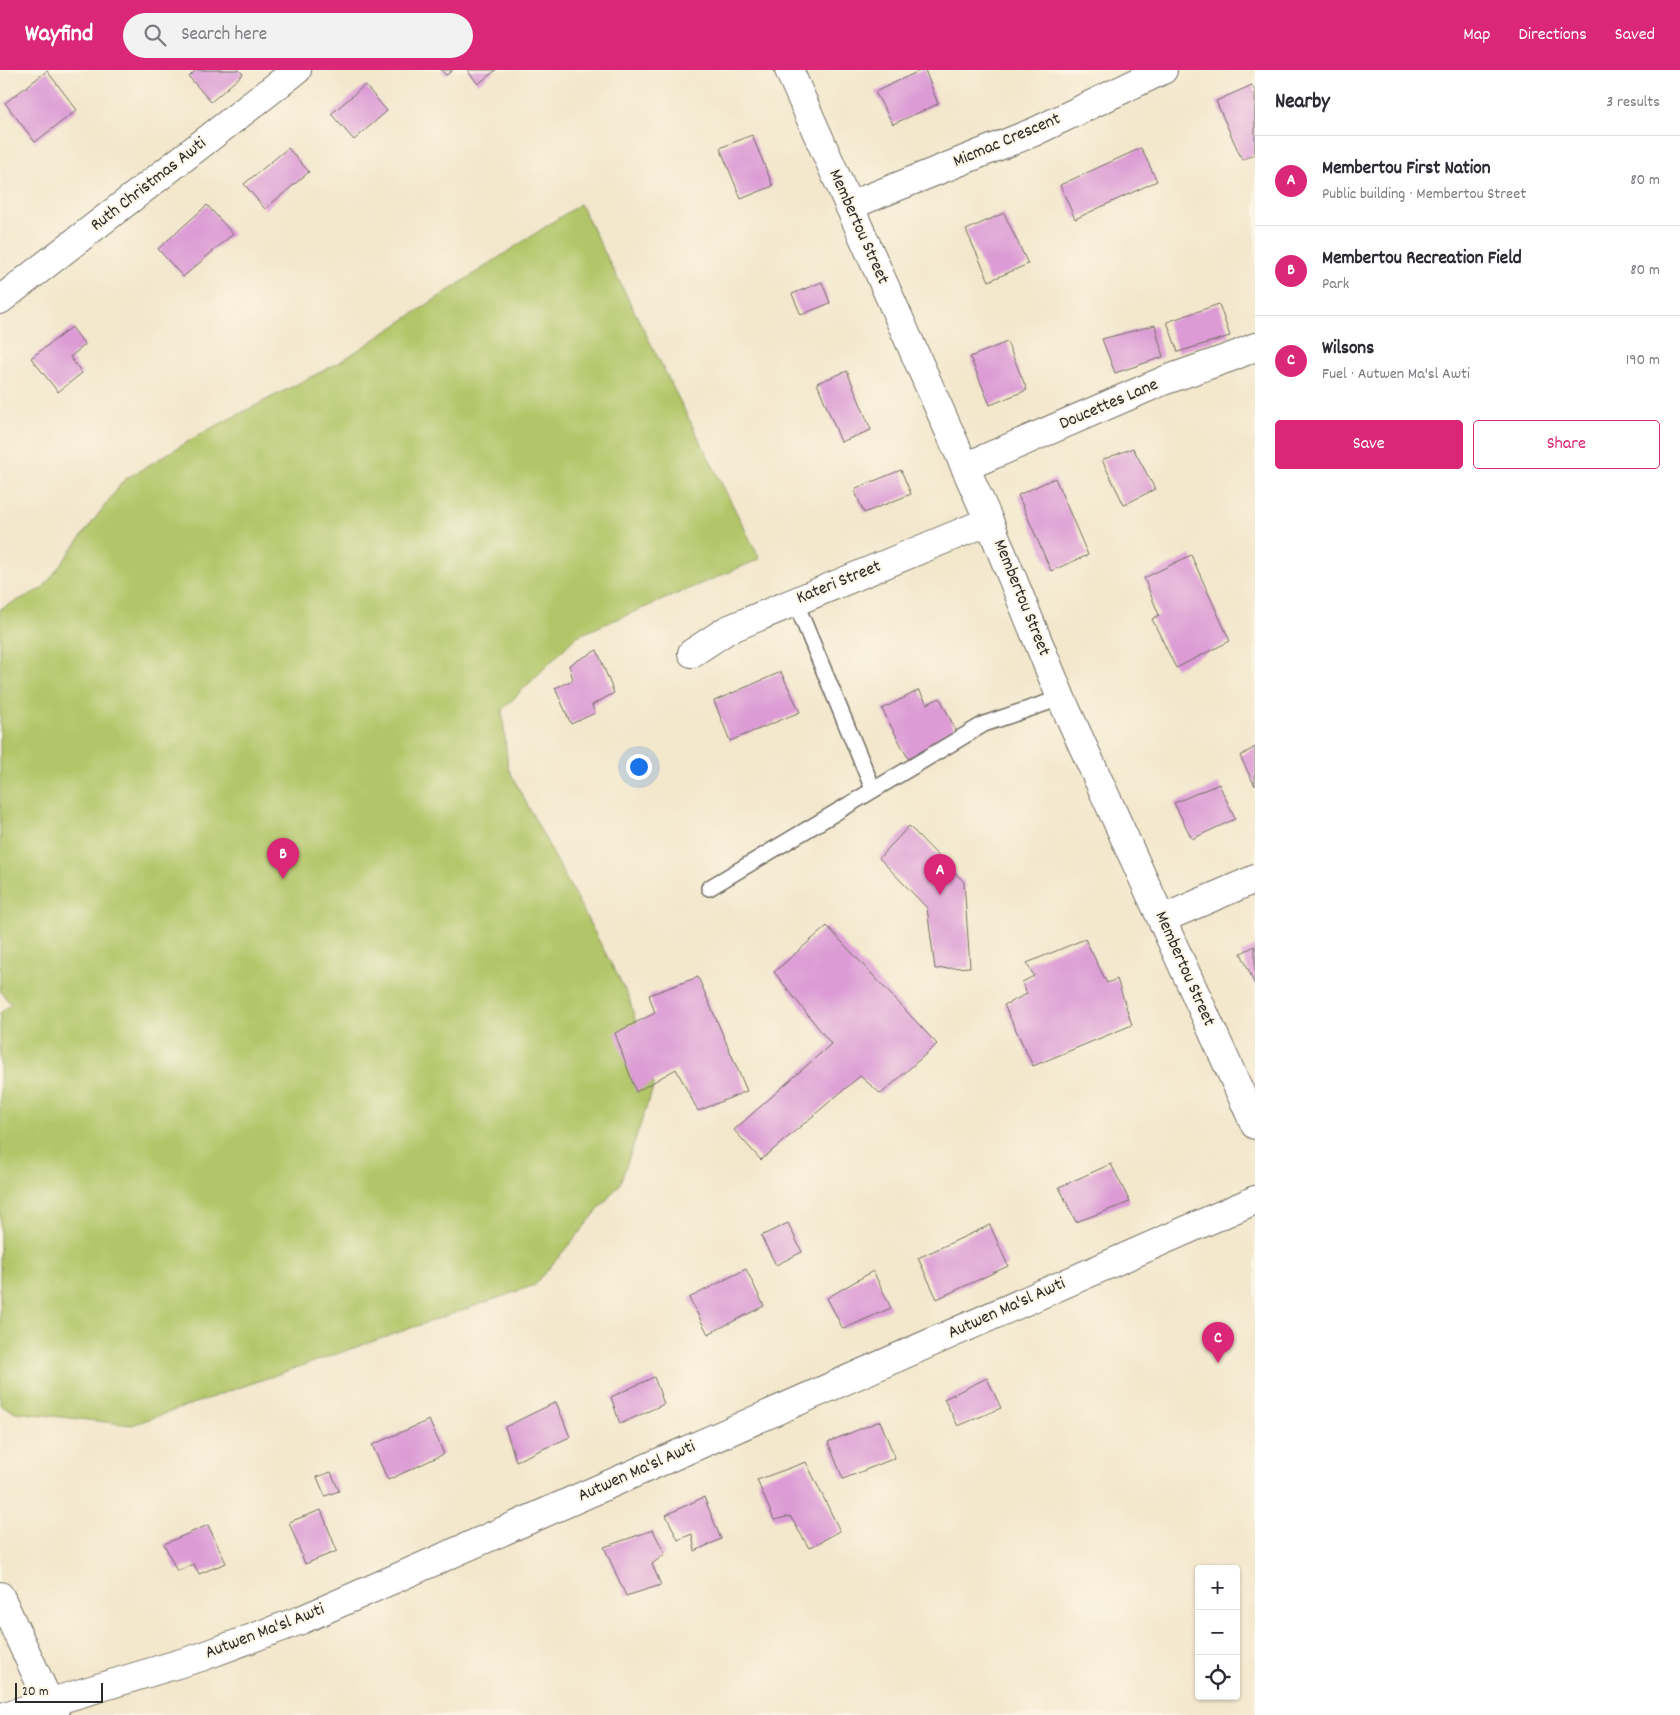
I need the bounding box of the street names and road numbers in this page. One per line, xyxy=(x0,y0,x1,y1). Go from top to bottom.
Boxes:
street label: Micmac Crescent xyxy=(949,107,1065,175)
street label: Ruth Christmas Awti xyxy=(86,132,212,238)
street label: Membertou Street xyxy=(821,166,895,289)
street label: Doucettes Lane xyxy=(1056,373,1162,437)
street label: Membertou Street xyxy=(986,536,1056,660)
street label: Kateri Street xyxy=(793,555,885,611)
street label: Membertou Street xyxy=(1147,908,1221,1031)
street label: Autwen Ma'sl Awti xyxy=(944,1272,1070,1346)
street label: Autwen Ma'sl Awti xyxy=(574,1435,700,1509)
street label: Autwen Ma'sl Awti xyxy=(202,1598,328,1666)

